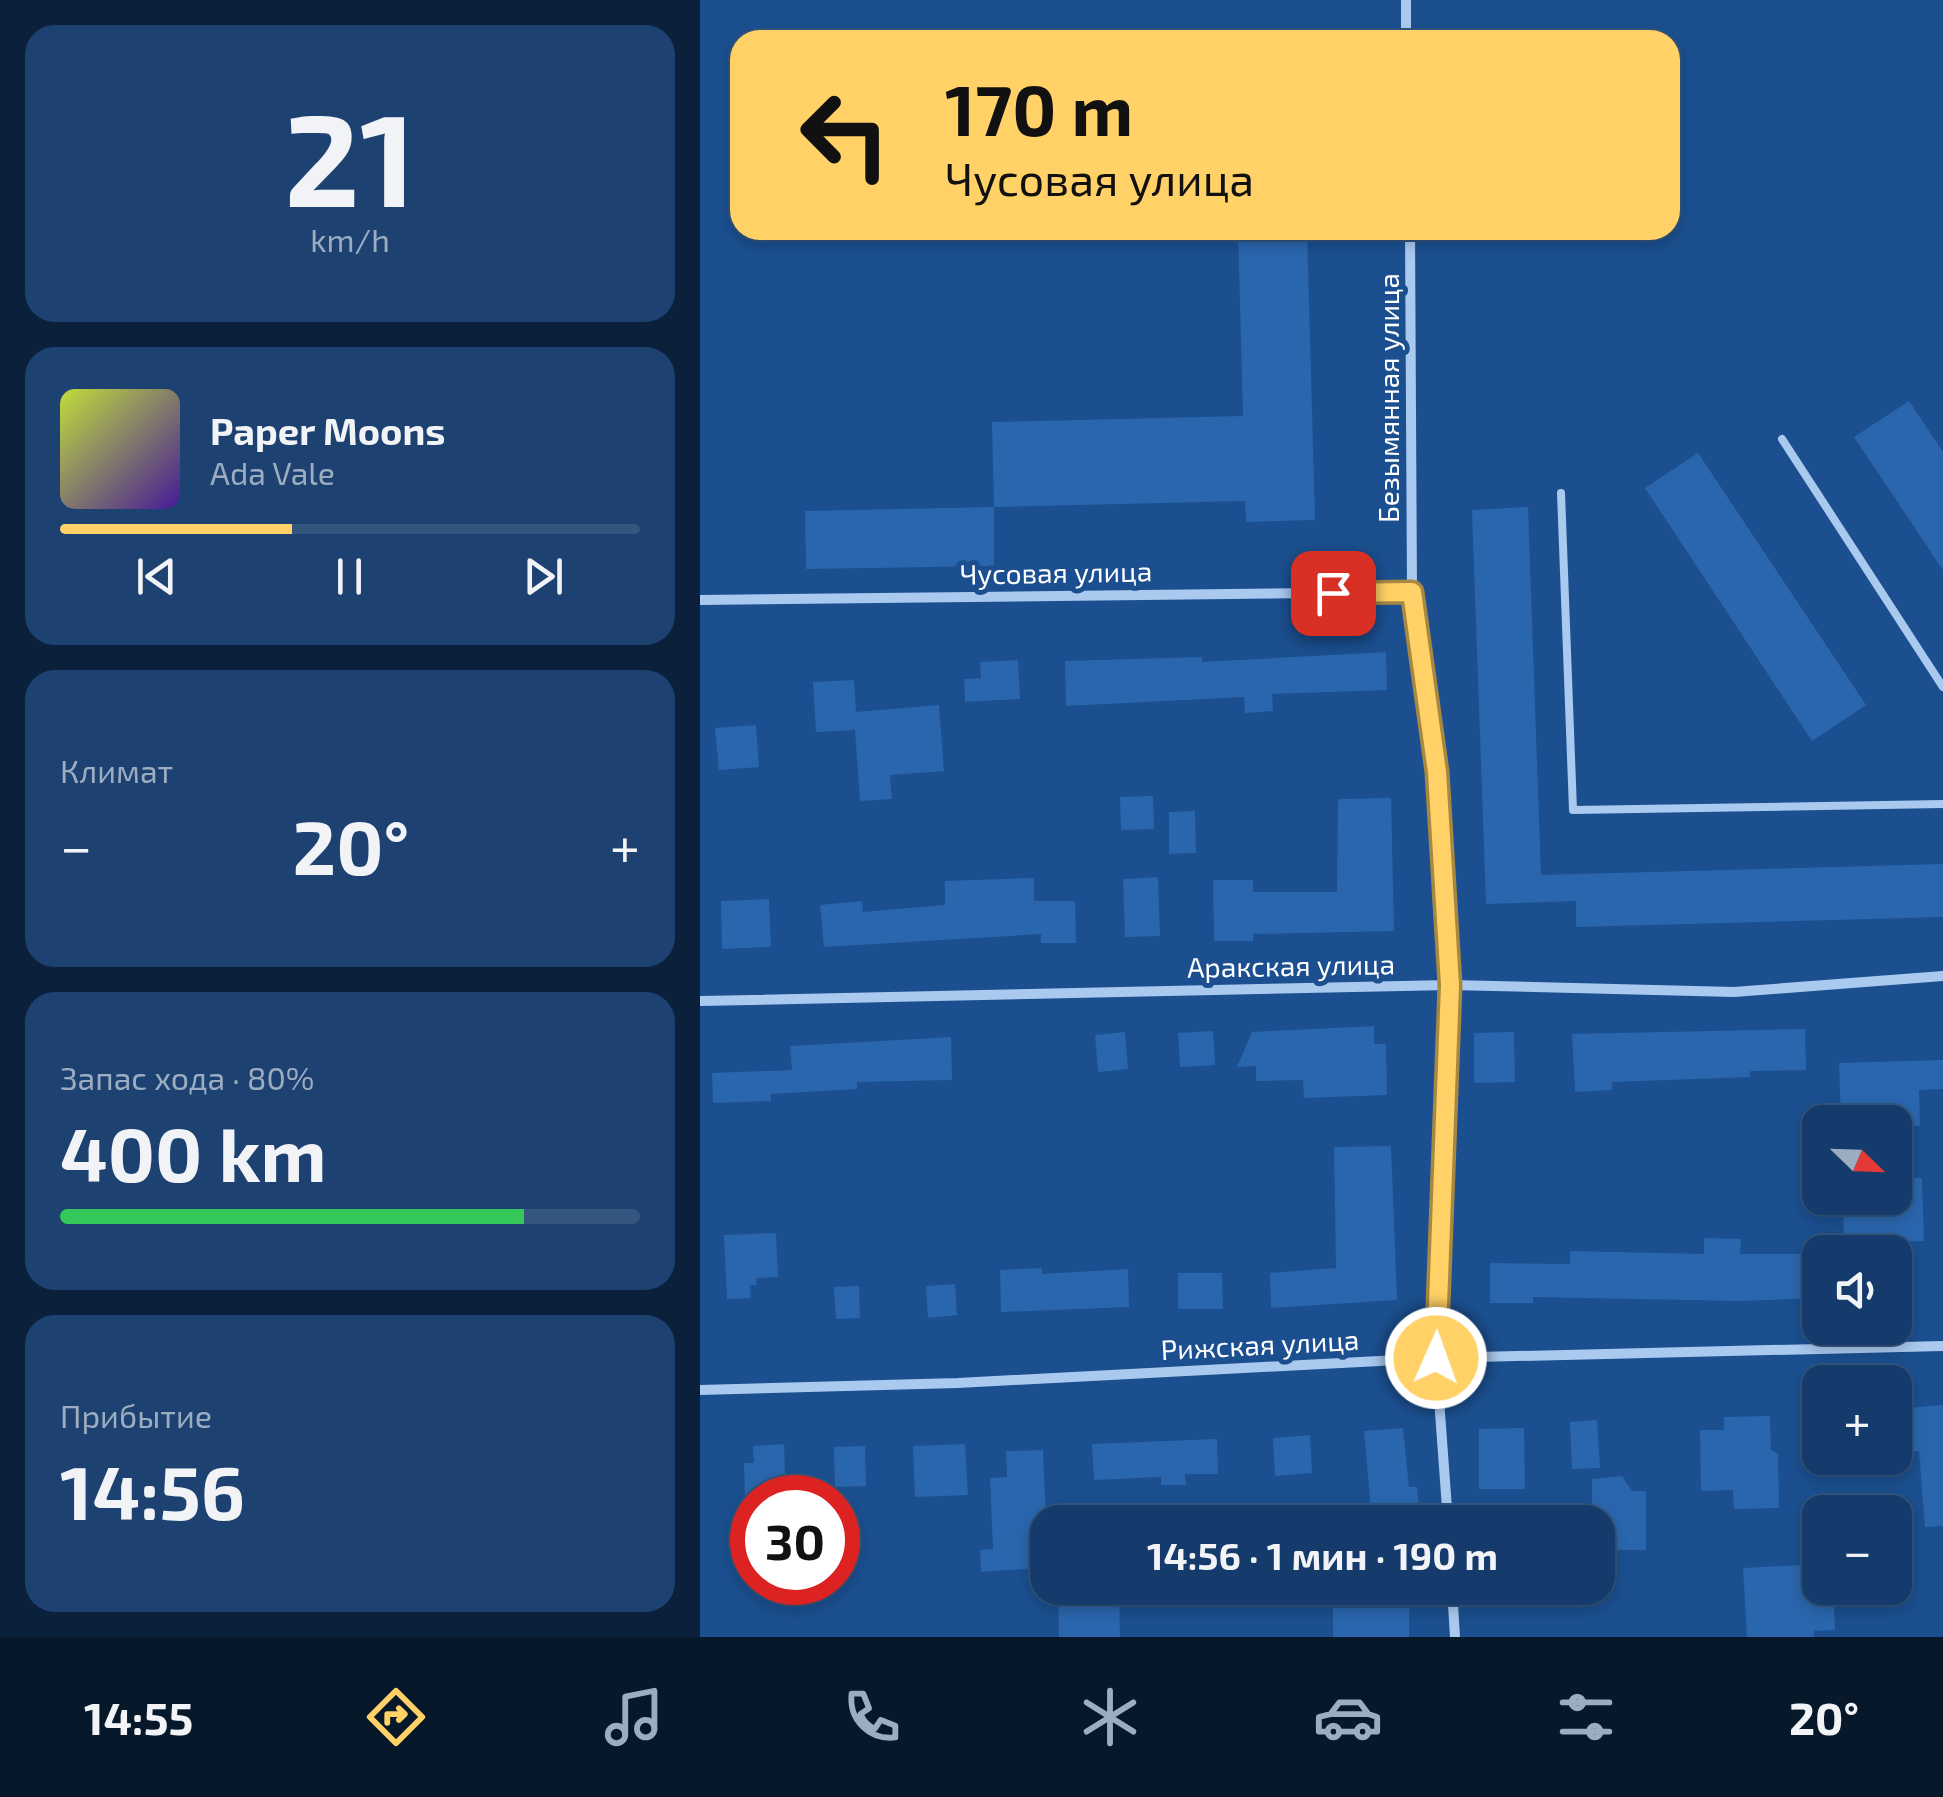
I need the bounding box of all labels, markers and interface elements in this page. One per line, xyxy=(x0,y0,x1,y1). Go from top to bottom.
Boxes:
text: 170 m xyxy=(945,66,1133,150)
icon: left xyxy=(780,70,910,200)
text: 21 xyxy=(284,77,416,233)
text: Чусовая улица xyxy=(945,151,1254,205)
text: km/h xyxy=(310,220,390,258)
street label: Безымянная улица xyxy=(1371,273,1405,523)
text: Paper Moons xyxy=(210,407,446,453)
text: Ada Vale xyxy=(210,453,335,491)
icon: previous xyxy=(129,549,184,604)
icon: pause xyxy=(322,549,377,604)
icon: next xyxy=(516,549,571,604)
pin xyxy=(1291,551,1376,636)
street label: Чусовая улица xyxy=(960,553,1152,591)
icon: arrive xyxy=(1306,566,1361,621)
text: Климат xyxy=(60,751,173,789)
text: 20° xyxy=(293,800,409,890)
text: − xyxy=(60,812,92,878)
text: + xyxy=(610,812,640,878)
street label: Аракская улица xyxy=(1187,946,1395,984)
text: Запас хода · 80% xyxy=(60,1058,314,1096)
north arrow xyxy=(1802,1105,1912,1215)
map controls xyxy=(1802,1105,1912,1605)
text: 400 km xyxy=(60,1107,327,1197)
button: sound xyxy=(1802,1235,1912,1345)
position arrow xyxy=(1384,1306,1488,1410)
street label: Рижская улица xyxy=(1160,1322,1360,1366)
button: + xyxy=(1802,1365,1912,1475)
text: Прибытие xyxy=(60,1396,212,1434)
text: 14:56 xyxy=(60,1445,245,1535)
speed limit sign: 30 xyxy=(730,1475,860,1605)
button: − xyxy=(1802,1495,1912,1605)
text: 14:56 · 1 мин · 190 m xyxy=(1147,1532,1498,1578)
icon: directions xyxy=(361,1682,431,1752)
icon: music xyxy=(599,1682,669,1752)
icon: phone xyxy=(837,1682,907,1752)
icon: climate xyxy=(1075,1682,1145,1752)
icon: car xyxy=(1313,1682,1383,1752)
icon: filters xyxy=(1551,1682,1621,1752)
text: 14:55 xyxy=(84,1690,193,1744)
text: 20° xyxy=(1789,1690,1859,1744)

